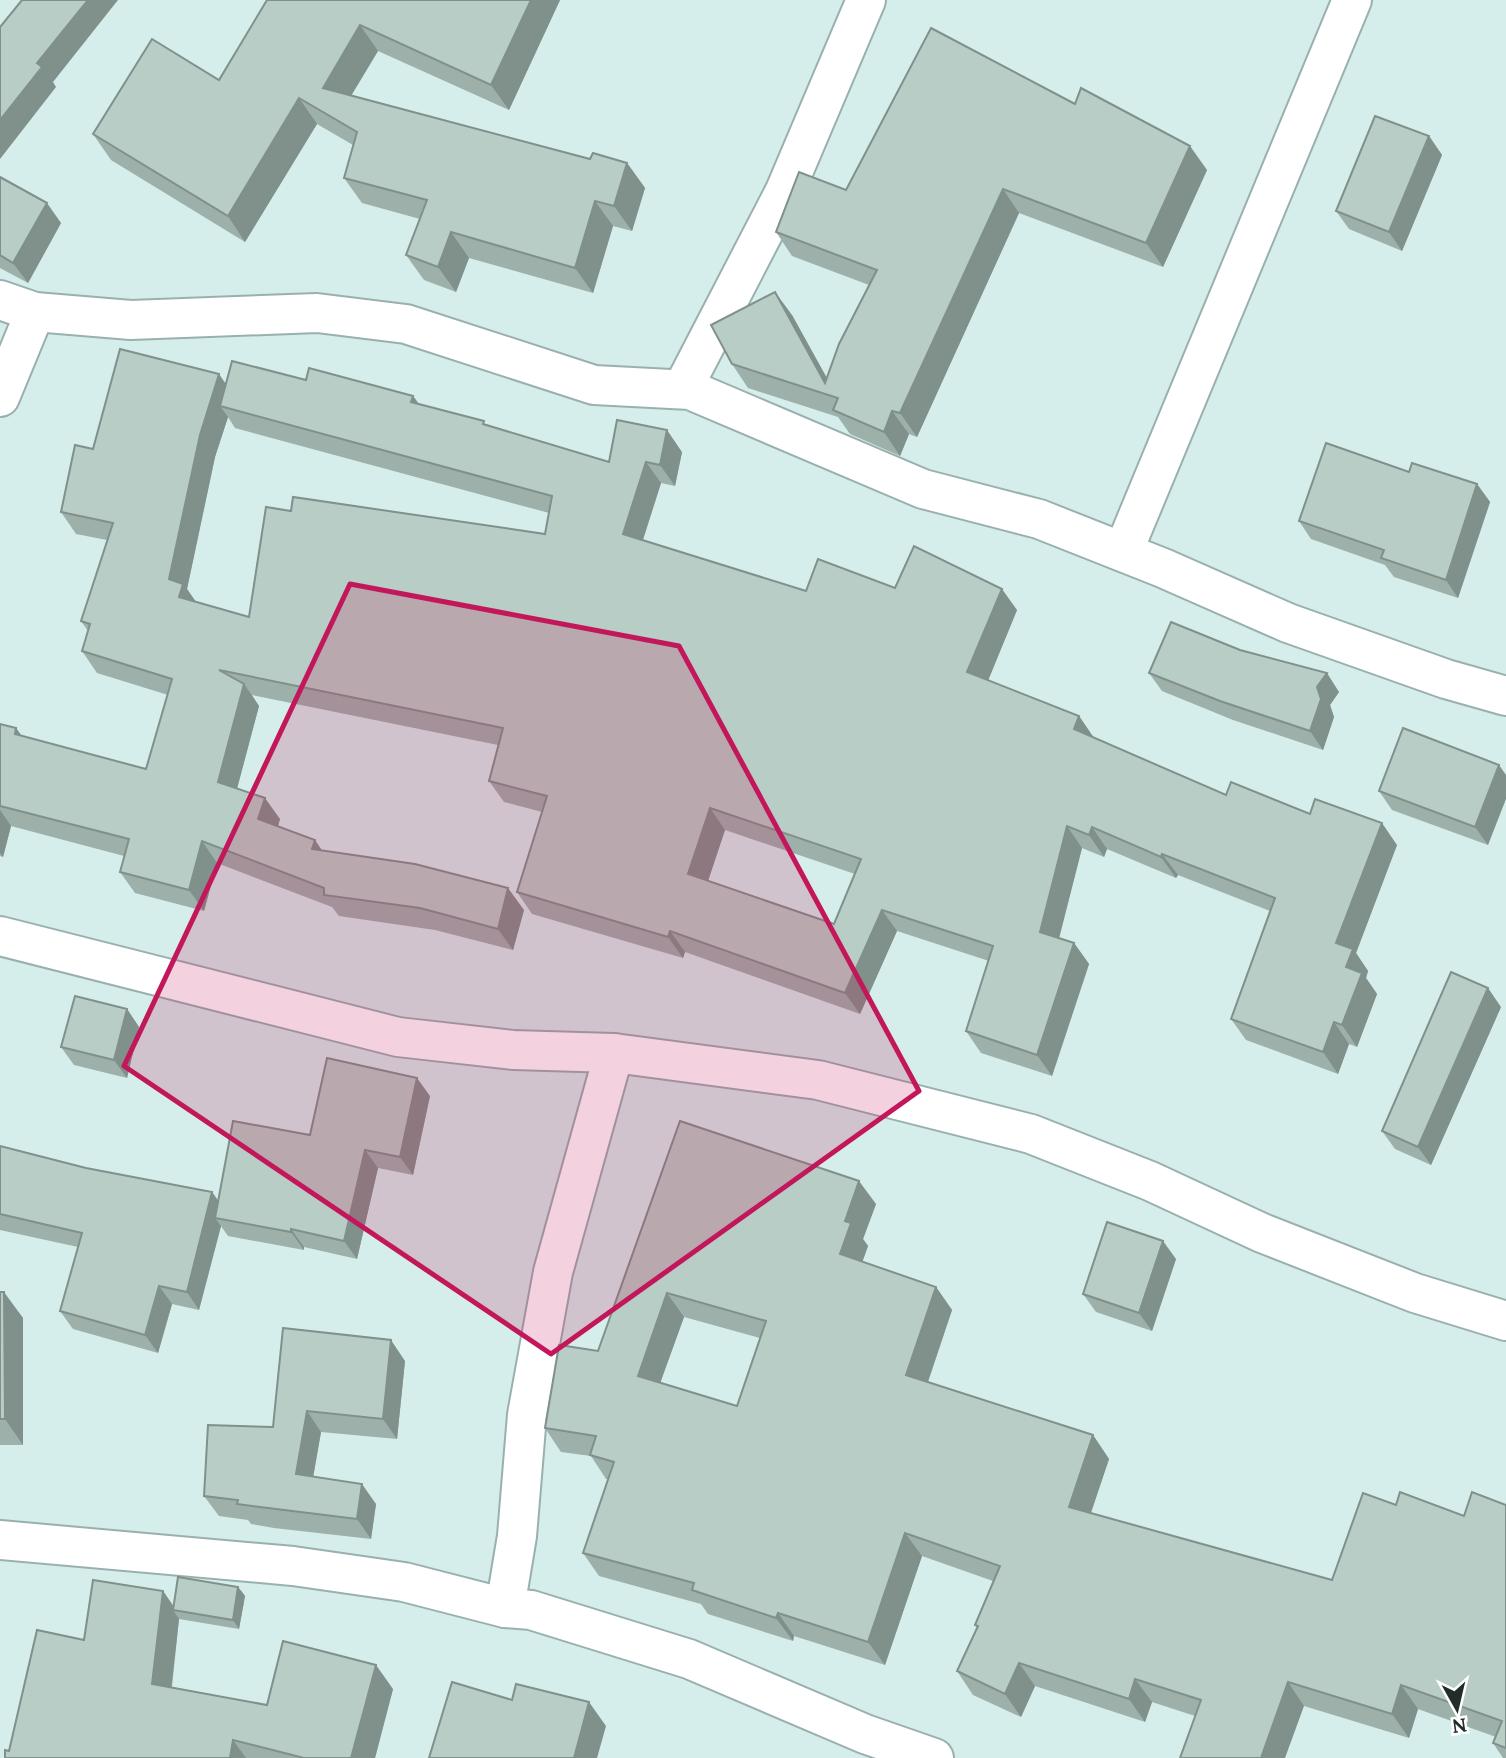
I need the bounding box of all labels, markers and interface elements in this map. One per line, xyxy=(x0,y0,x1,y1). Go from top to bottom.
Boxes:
north arrow xyxy=(1422,1674,1492,1744)
text: N xyxy=(1450,1713,1468,1739)

